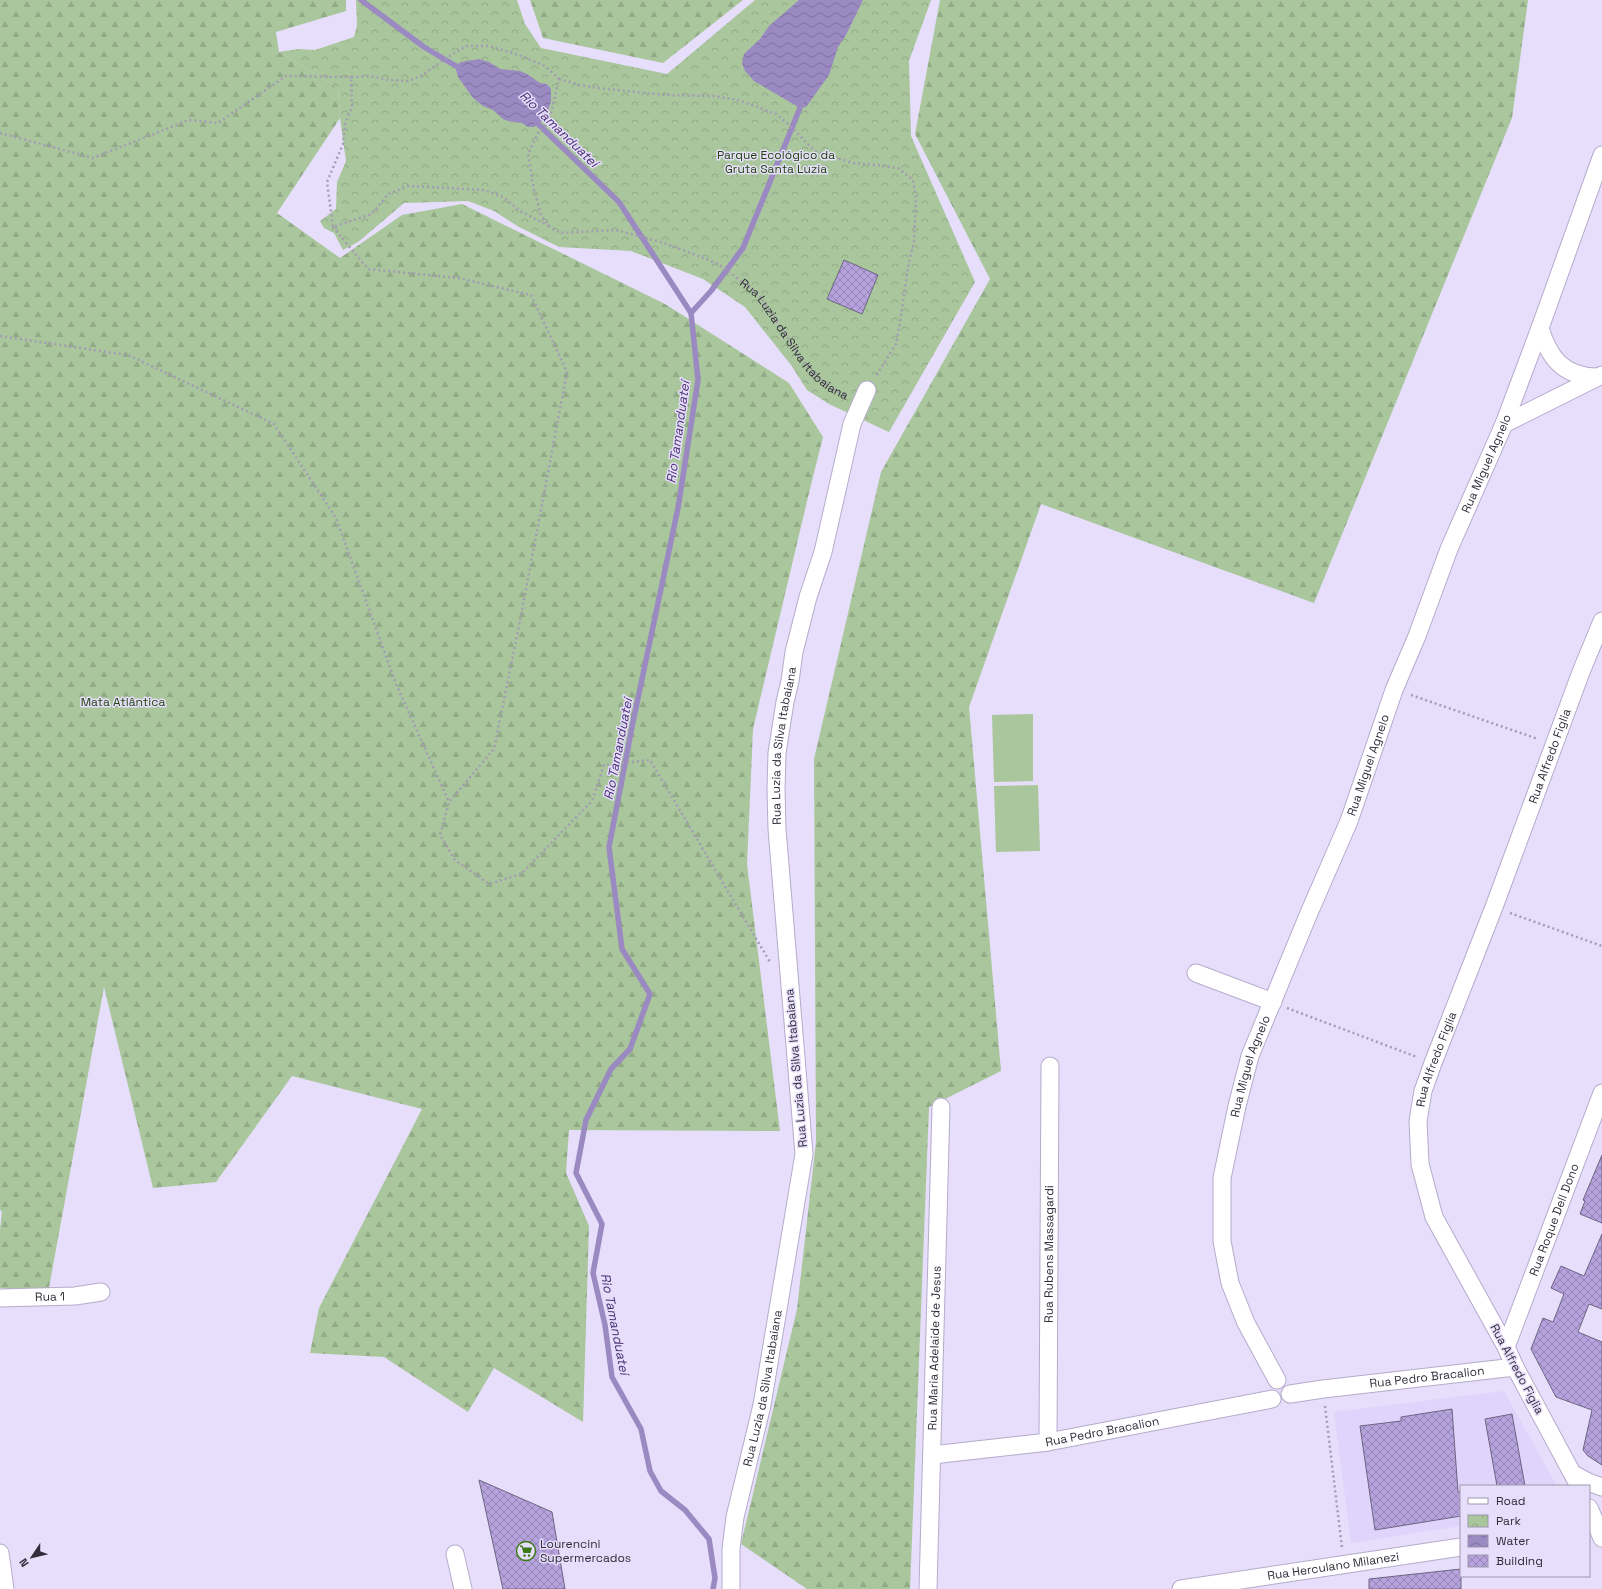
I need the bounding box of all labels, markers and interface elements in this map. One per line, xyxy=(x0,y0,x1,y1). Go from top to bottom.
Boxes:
water label: Rio Tamanduateí xyxy=(516,87,604,173)
park label: Parque Ecológico da Gruta Santa Luzia xyxy=(717,147,835,177)
street label: Rua Luzia da Silva Itabaiana xyxy=(736,275,851,403)
water label: Rio Tamanduateí xyxy=(662,377,694,484)
street label: Rua Miguel Agnelo xyxy=(1458,412,1515,516)
street label: Rua Luzia da Silva Itabaiana xyxy=(768,666,800,825)
park label: Mata Atlântica xyxy=(81,694,165,710)
water label: Rio Tamanduateí xyxy=(600,694,637,801)
street label: Rua Alfredo Figlia xyxy=(1525,706,1575,806)
street label: Rua Miguel Agnelo xyxy=(1343,712,1393,818)
street label: Rua Luzia da Silva Itabaiana xyxy=(781,988,811,1148)
street label: Rua Alfredo Figlia xyxy=(1412,1009,1460,1108)
street label: Rua Miguel Agnelo xyxy=(1227,1013,1274,1119)
street label: Rua Roque Dell Dono xyxy=(1525,1161,1583,1278)
street label: Rua Rubens Massagardi xyxy=(1041,1185,1057,1323)
street label: Rua Maria Adelaide de Jesus xyxy=(924,1266,945,1431)
water label: Rio Tamanduateí xyxy=(597,1272,634,1379)
street label: Rua 1 xyxy=(35,1288,65,1305)
street label: Rua Luzia da Silva Itabaiana xyxy=(739,1309,786,1468)
street label: Rua Alfredo Figlia xyxy=(1486,1321,1548,1417)
street label: Rua Pedro Bracalion xyxy=(1369,1363,1485,1392)
street label: Rua Pedro Bracalion xyxy=(1044,1413,1160,1450)
legend xyxy=(1460,1485,1590,1577)
text: Road xyxy=(1496,1493,1525,1509)
text: Park xyxy=(1496,1513,1521,1529)
text: Water xyxy=(1496,1533,1530,1549)
place label: Lourencini Supermercados xyxy=(540,1536,631,1566)
north arrow xyxy=(12,1537,52,1577)
supermarket icon: Lourencini Supermercados xyxy=(515,1540,537,1562)
street label: Rua Herculano Milanezi xyxy=(1266,1548,1400,1584)
text: Building xyxy=(1496,1553,1543,1569)
text: N xyxy=(16,1556,32,1570)

